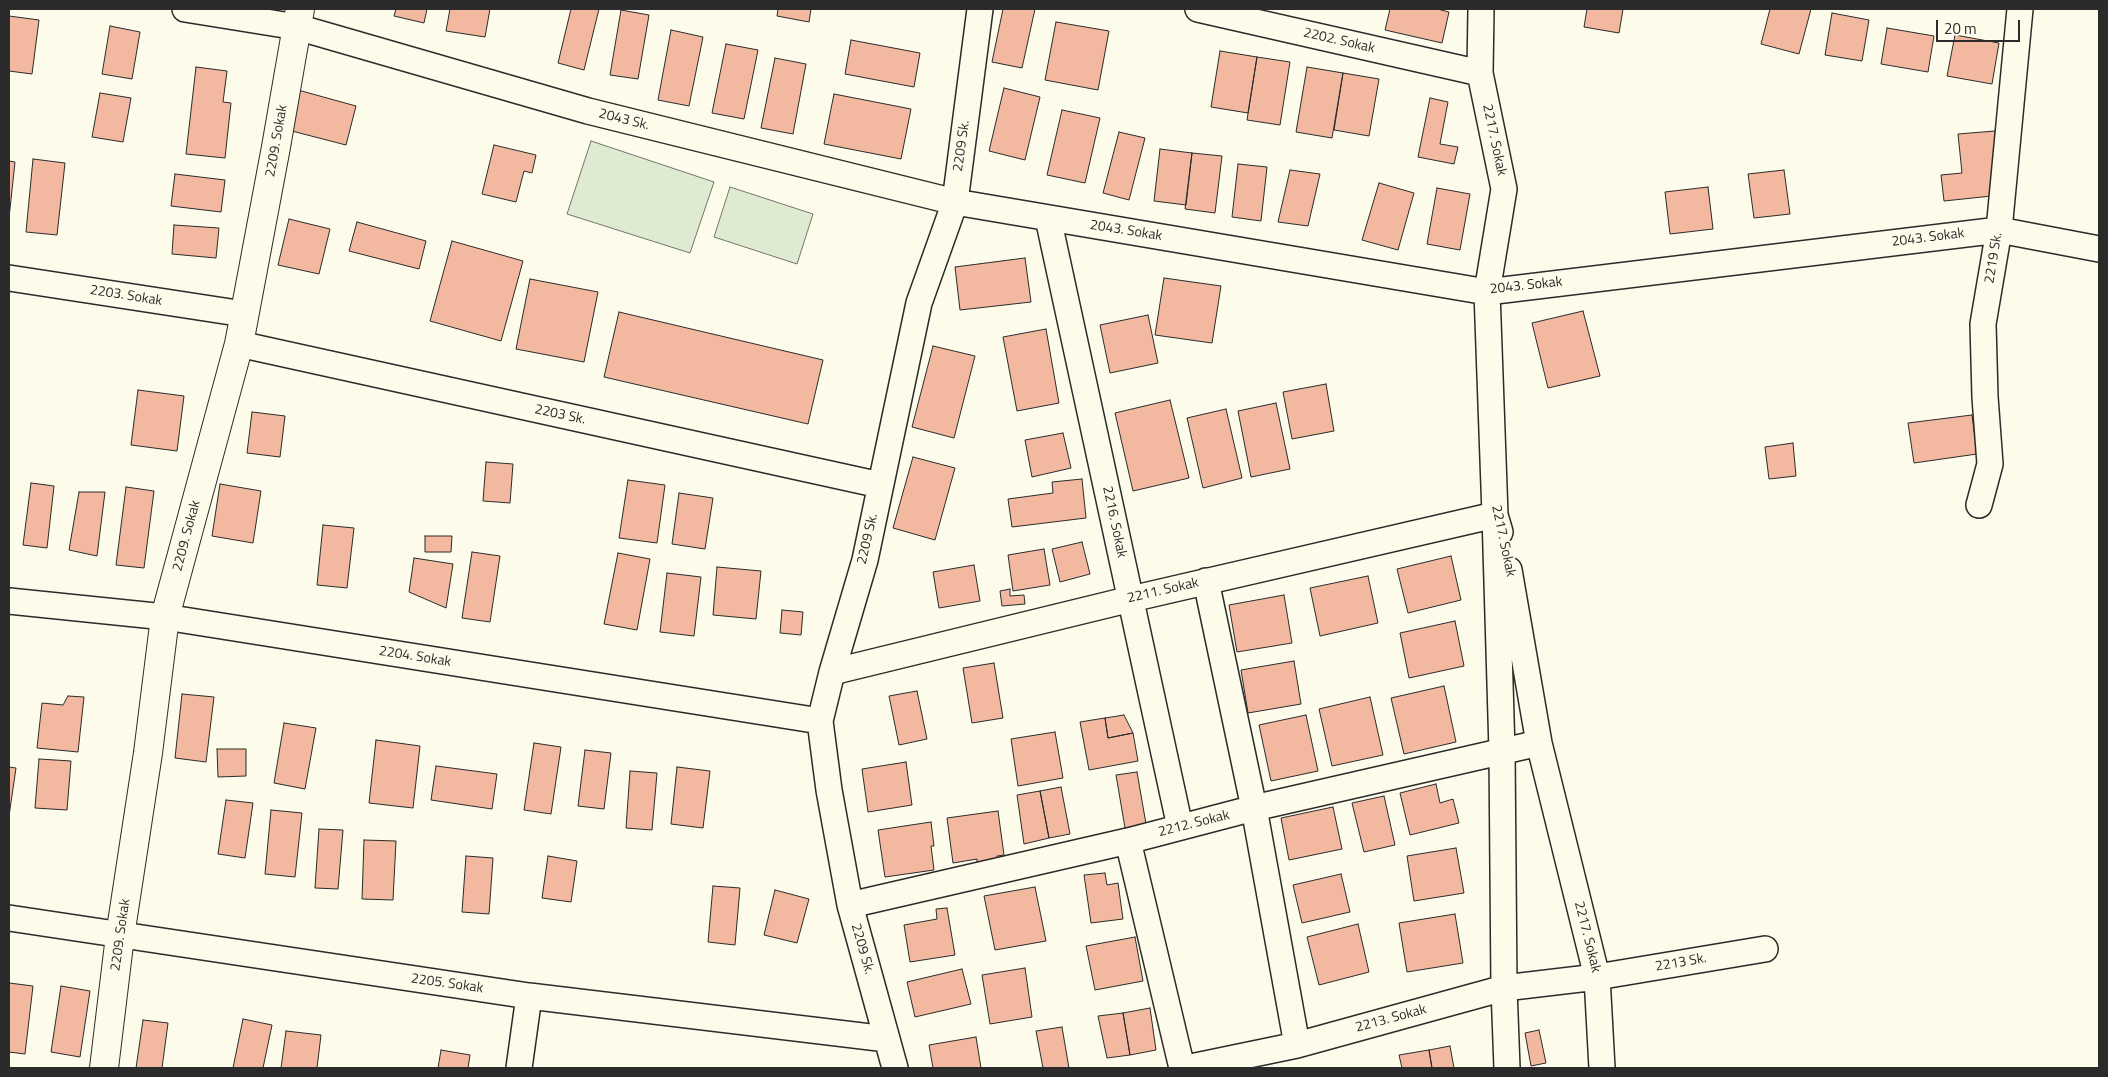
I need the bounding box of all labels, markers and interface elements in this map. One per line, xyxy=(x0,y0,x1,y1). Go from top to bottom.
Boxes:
scale bar xyxy=(1938,10,2022,42)
text: 20 m xyxy=(1944,17,1977,40)
street label: 2202. Sokak xyxy=(1302,25,1376,57)
street label: 2217. Sokak xyxy=(1478,103,1510,177)
street label: 2209. Sokak xyxy=(262,104,292,178)
street label: 2043 Sk. xyxy=(597,106,651,134)
street label: 2209 Sk. xyxy=(950,119,974,173)
street label: 2043. Sokak xyxy=(1089,217,1163,245)
street label: 2043. Sokak xyxy=(1891,225,1965,251)
street label: 2219 Sk. xyxy=(1982,231,2006,285)
street label: 2043. Sokak xyxy=(1489,274,1563,298)
street label: 2203. Sokak xyxy=(89,282,163,310)
street label: 2203 Sk. xyxy=(533,401,587,429)
street label: 2216. Sokak xyxy=(1098,485,1130,559)
street label: 2209. Sokak xyxy=(169,499,205,573)
street label: 2217. Sokak xyxy=(1487,504,1519,578)
street label: 2209 Sk. xyxy=(854,512,882,566)
street label: 2211. Sokak xyxy=(1126,575,1200,607)
street label: 2204. Sokak xyxy=(378,643,452,671)
street label: 2212. Sokak xyxy=(1157,807,1231,841)
street label: 2209. Sokak xyxy=(108,898,134,972)
street label: 2217. Sokak xyxy=(1570,900,1604,974)
street label: 2209 Sk. xyxy=(847,922,877,976)
street label: 2213 Sk. xyxy=(1654,950,1708,976)
street label: 2205. Sokak xyxy=(410,971,484,997)
street label: 2213. Sokak xyxy=(1354,1001,1428,1037)

